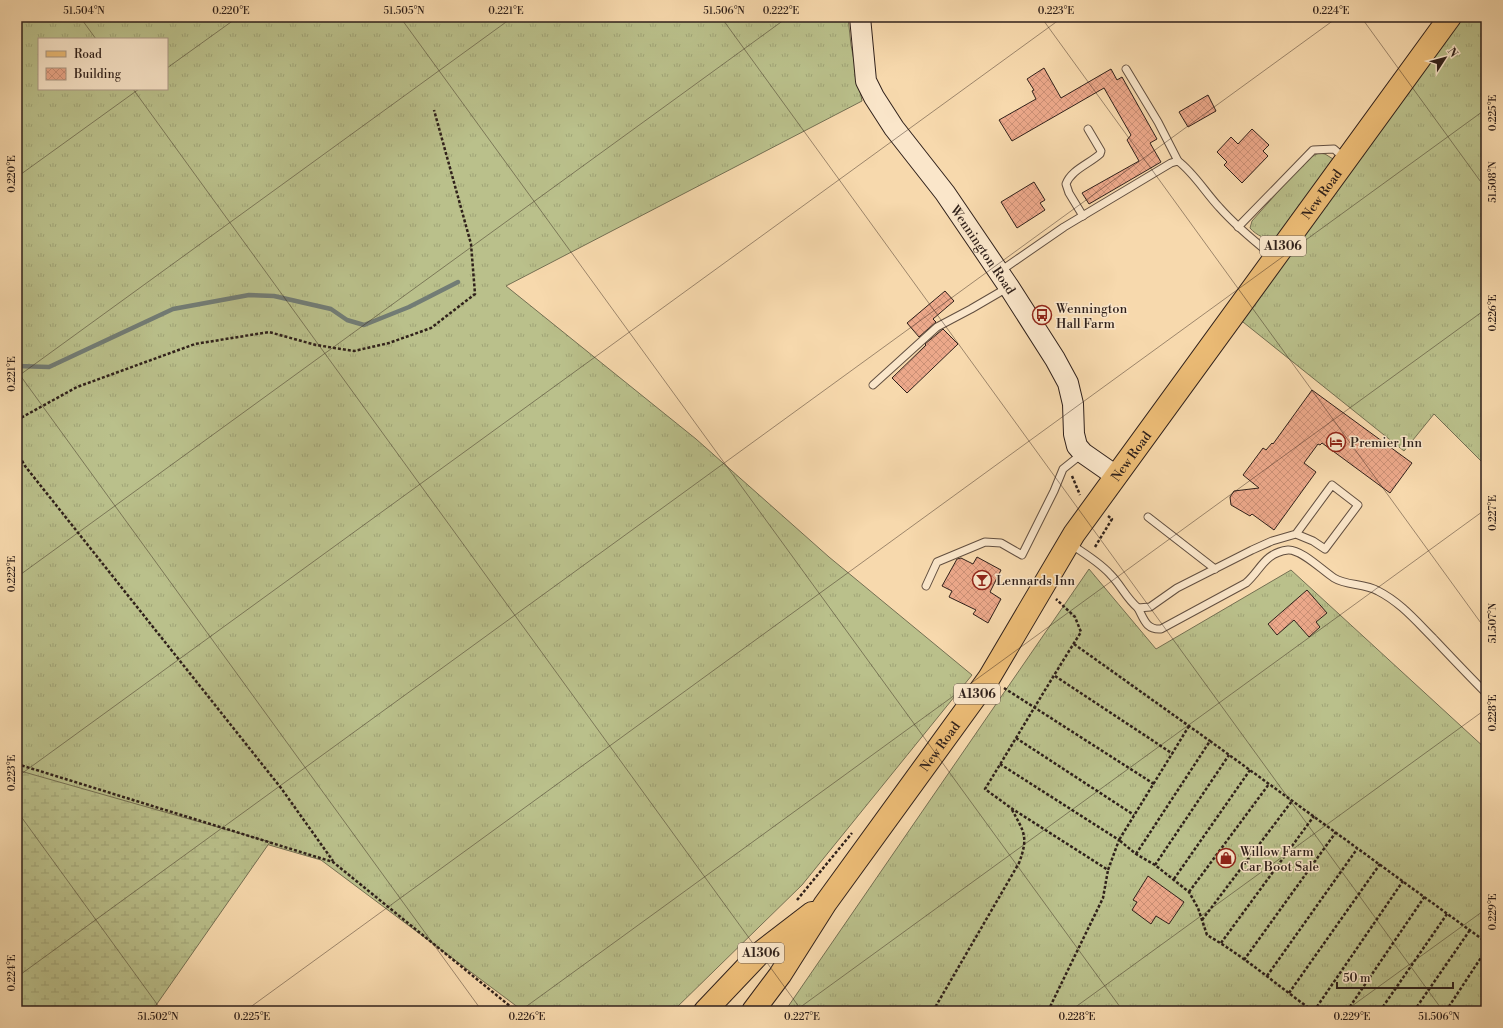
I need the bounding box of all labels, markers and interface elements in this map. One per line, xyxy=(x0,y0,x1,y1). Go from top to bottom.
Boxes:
text: 51.504°N xyxy=(63,5,105,17)
text: 0.220°E xyxy=(212,5,250,17)
text: 51.505°N xyxy=(384,5,425,17)
text: 0.221°E xyxy=(488,5,524,17)
text: 51.506°N xyxy=(703,5,745,17)
text: 0.222°E xyxy=(763,5,799,17)
text: 0.223°E xyxy=(1038,5,1074,17)
text: 0.224°E xyxy=(1313,5,1350,17)
legend xyxy=(38,38,168,90)
north arrow xyxy=(1425,38,1465,78)
text: N xyxy=(1444,45,1461,61)
text: Road xyxy=(74,47,102,62)
text: Building xyxy=(73,67,122,82)
text: 0.225°E xyxy=(1487,95,1499,131)
text: 0.220°E xyxy=(6,155,18,193)
text: 51.508°N xyxy=(1487,161,1499,203)
street label: New Road xyxy=(1299,166,1346,223)
street label: Wennington Road xyxy=(946,202,1019,298)
road number: A1306 xyxy=(1260,236,1306,256)
text: 0.226°E xyxy=(1487,294,1499,331)
place label: Wennington Hall Farm xyxy=(1055,301,1128,332)
bus stop icon: Wennington Hall Farm xyxy=(1031,304,1053,326)
text: 0.221°E xyxy=(6,356,18,392)
street label: New Road xyxy=(1108,428,1155,485)
hotel icon: Premier Inn xyxy=(1325,431,1347,453)
place label: Premier Inn xyxy=(1350,435,1422,451)
text: 0.227°E xyxy=(1487,495,1499,531)
text: 0.222°E xyxy=(6,556,18,592)
bar icon: Lennards Inn xyxy=(971,569,993,591)
place label: Lennards Inn xyxy=(996,573,1075,589)
text: 51.507°N xyxy=(1487,602,1499,643)
road number: A1306 xyxy=(954,684,1000,704)
text: 0.228°E xyxy=(1487,694,1499,731)
street label: New Road xyxy=(917,718,964,775)
text: 0.223°E xyxy=(6,755,18,791)
place label: Willow Farm Car Boot Sale xyxy=(1239,844,1320,875)
shop icon: Willow Farm Car Boot Sale xyxy=(1215,847,1237,869)
text: 0.229°E xyxy=(1487,893,1499,930)
road number: A1306 xyxy=(738,943,784,963)
text: 0.224°E xyxy=(6,954,18,991)
scale bar xyxy=(1337,964,1453,990)
text: 50 m xyxy=(1343,971,1371,986)
text: 51.502°N xyxy=(138,1011,179,1023)
text: 0.225°E xyxy=(234,1011,270,1023)
text: 0.226°E xyxy=(509,1011,546,1023)
text: 0.227°E xyxy=(784,1011,820,1023)
text: 0.228°E xyxy=(1059,1011,1096,1023)
text: 0.229°E xyxy=(1334,1011,1371,1023)
text: 51.506°N xyxy=(1418,1011,1460,1023)

